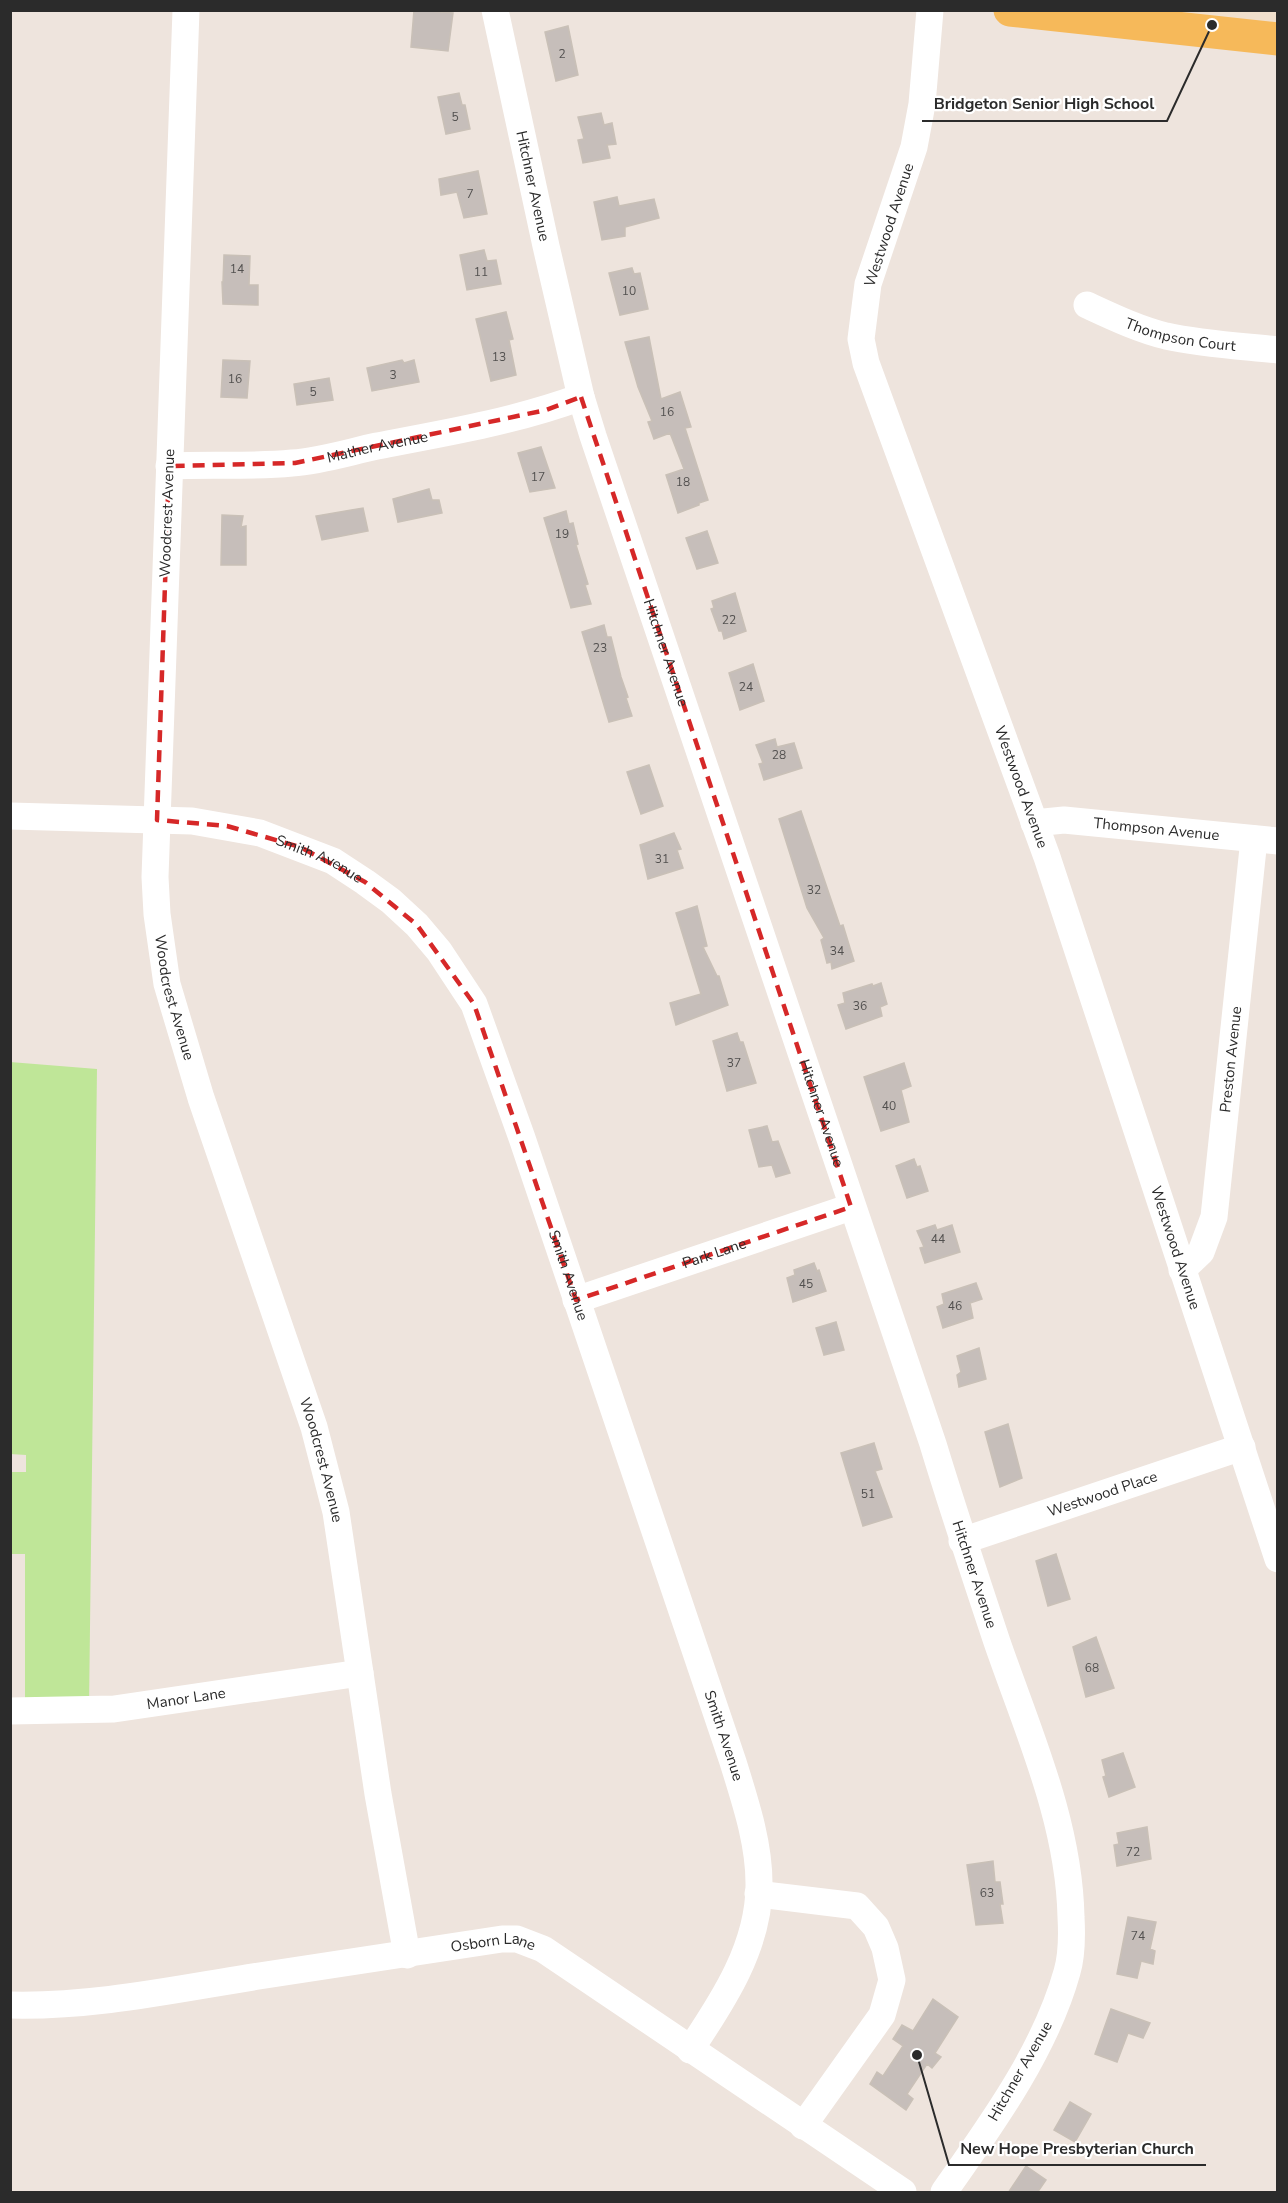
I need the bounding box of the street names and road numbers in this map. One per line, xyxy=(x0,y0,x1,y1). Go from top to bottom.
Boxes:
street label: Hitchner Avenue xyxy=(511,129,555,243)
street label: Westwood Avenue xyxy=(860,161,918,289)
street label: Thompson Court xyxy=(1122,313,1237,356)
street label: Mather Avenue xyxy=(325,427,430,468)
street label: Woodcrest Avenue xyxy=(155,448,179,578)
street label: Hitchner Avenue xyxy=(639,596,694,709)
street label: Westwood Avenue xyxy=(990,723,1053,851)
street label: Thompson Avenue xyxy=(1092,813,1220,845)
street label: Smith Avenue xyxy=(273,830,367,888)
street label: Woodcrest Avenue xyxy=(150,933,199,1063)
street label: Preston Avenue xyxy=(1215,1005,1246,1114)
street label: Hitchner Avenue xyxy=(794,1057,849,1170)
street label: Westwood Avenue xyxy=(1146,1183,1205,1312)
street label: Smith Avenue xyxy=(544,1227,593,1323)
street label: Park Lane xyxy=(680,1233,749,1273)
street label: Woodcrest Avenue xyxy=(295,1395,347,1524)
street label: Westwood Place xyxy=(1045,1466,1160,1522)
street label: Hitchner Avenue xyxy=(948,1518,1002,1631)
street label: Manor Lane xyxy=(145,1683,227,1714)
street label: Smith Avenue xyxy=(700,1688,748,1783)
street label: Osborn Lane xyxy=(449,1929,539,1957)
street label: Hitchner Avenue xyxy=(983,2017,1057,2125)

